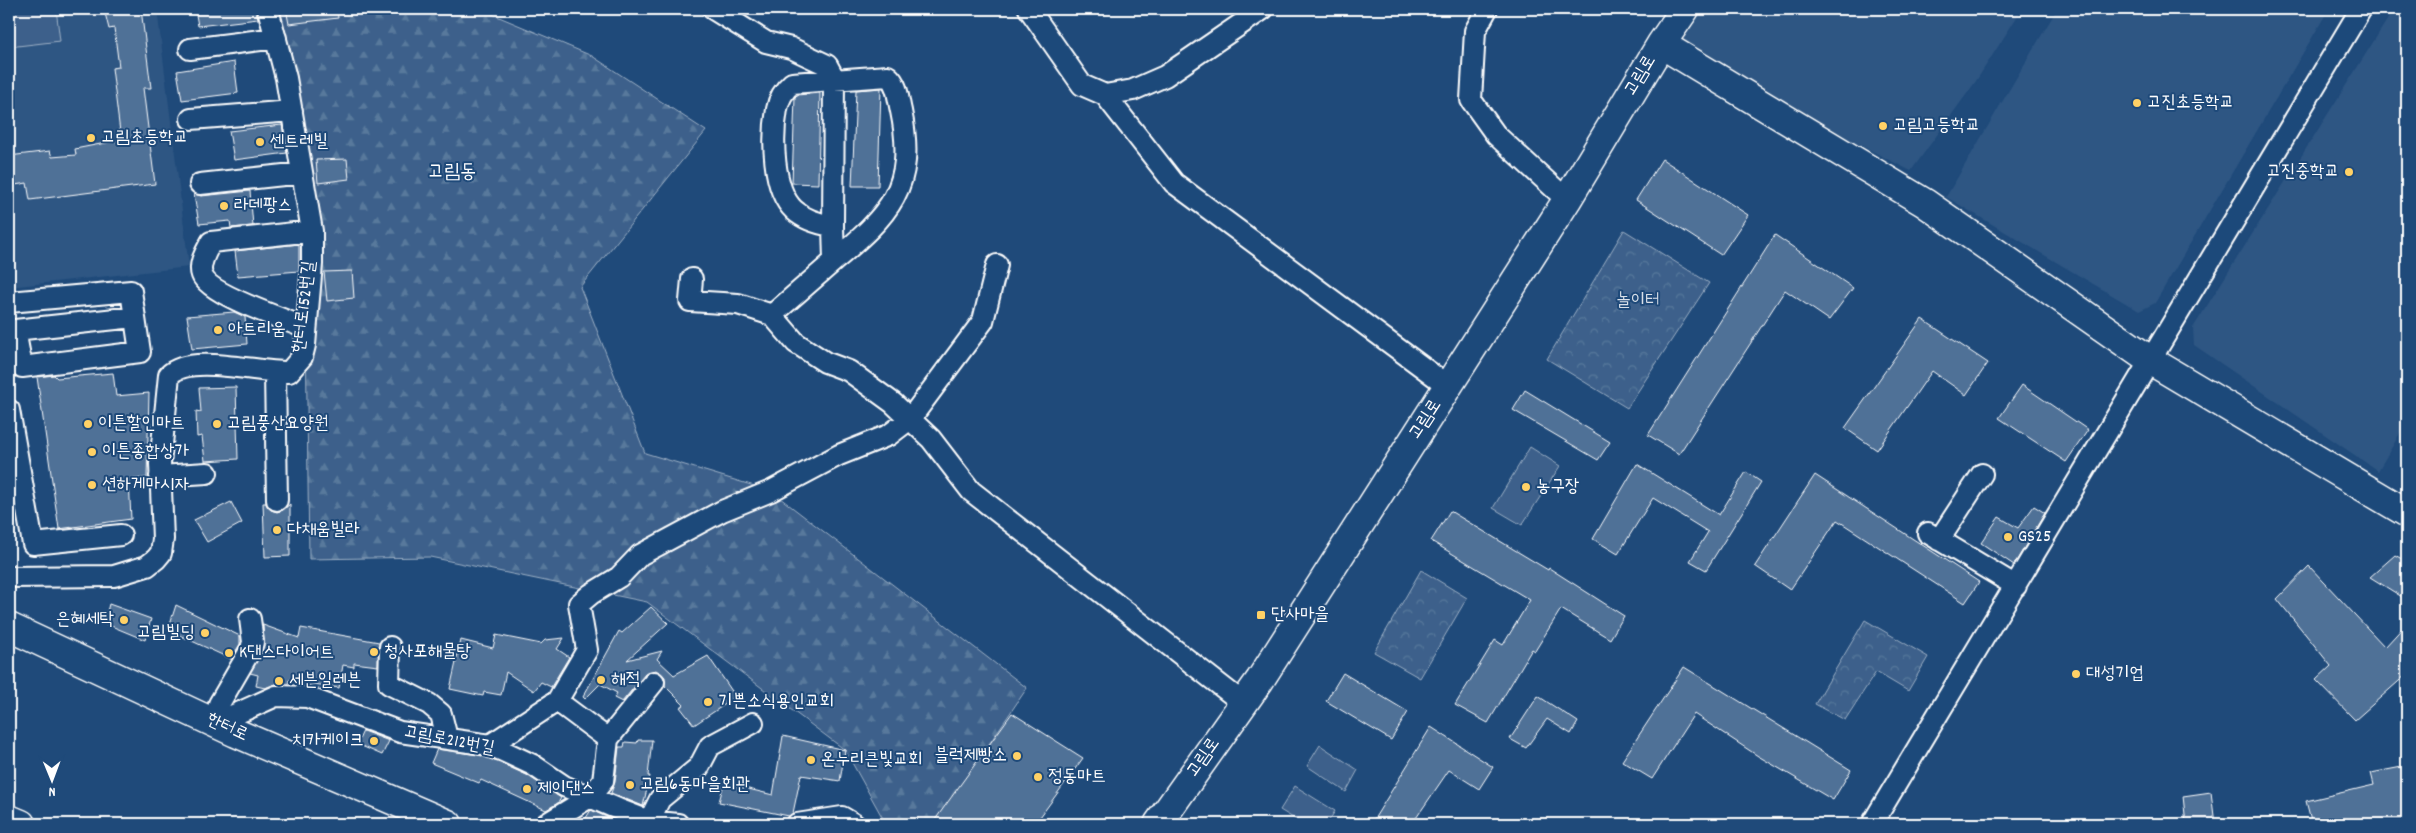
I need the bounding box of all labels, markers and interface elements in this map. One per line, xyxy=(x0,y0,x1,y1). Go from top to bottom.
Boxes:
street label: 고림로 xyxy=(1619,51,1663,101)
place label: 고진초등학교 xyxy=(2147,91,2234,116)
marker: 고진초등학교 xyxy=(2131,97,2143,109)
place label: 고림고등학교 xyxy=(1893,114,1980,139)
marker: 고림고등학교 xyxy=(1877,120,1889,132)
place label: 고림초등학교 xyxy=(101,126,188,151)
place label: 센트레빌 xyxy=(270,130,328,155)
marker: 고림초등학교 xyxy=(85,132,97,144)
marker: 센트레빌 xyxy=(254,136,266,148)
district label: 고림동 xyxy=(428,159,476,187)
place label: 고진중학교 xyxy=(2267,160,2339,185)
marker: 고진중학교 xyxy=(2343,166,2355,178)
place label: 라데팡스 xyxy=(234,194,292,219)
marker: 라데팡스 xyxy=(218,200,230,212)
street label: 한터로152번길 xyxy=(287,259,323,354)
park label: 놀이터 xyxy=(1616,289,1660,314)
place label: 아트리움 xyxy=(228,318,286,343)
marker: 아트리움 xyxy=(212,324,224,336)
street label: 고림로 xyxy=(1404,395,1448,445)
place label: 이튼할인마트 xyxy=(98,412,185,437)
place label: 고림풍산요양원 xyxy=(227,412,328,437)
marker: 이튼할인마트 xyxy=(82,418,94,430)
marker: 고림풍산요양원 xyxy=(211,418,223,430)
place label: 이튼종합상가 xyxy=(102,440,189,465)
marker: 이튼종합상가 xyxy=(86,446,98,458)
place label: 션하게마시자 xyxy=(102,473,189,498)
place label: 농구장 xyxy=(1536,475,1579,500)
marker: 션하게마시자 xyxy=(86,479,98,491)
marker: 농구장 xyxy=(1520,481,1532,493)
place label: 다채움빌라 xyxy=(287,518,360,543)
marker: 다채움빌라 xyxy=(271,524,283,536)
place label: GS25 xyxy=(2018,525,2051,550)
marker: GS25 xyxy=(2002,531,2014,543)
place label: 단사마을 xyxy=(1271,603,1329,628)
place label: 은혜세탁 xyxy=(56,608,115,633)
marker: 단사마을 xyxy=(1255,609,1267,621)
marker: 은혜세탁 xyxy=(118,614,130,626)
place label: 고림빌딩 xyxy=(137,621,195,646)
marker: 고림빌딩 xyxy=(199,627,211,639)
place label: 청사포해물탕 xyxy=(384,640,471,665)
place label: K댄스다이어트 xyxy=(239,641,334,666)
marker: 청사포해물탕 xyxy=(368,646,380,658)
marker: K댄스다이어트 xyxy=(223,647,235,659)
place label: 대성기업 xyxy=(2086,662,2144,687)
place label: 해적 xyxy=(611,668,640,693)
marker: 대성기업 xyxy=(2070,668,2082,680)
place label: 세븐일레븐 xyxy=(289,669,361,694)
marker: 해적 xyxy=(595,674,607,686)
marker: 세븐일레븐 xyxy=(273,675,285,687)
place label: 기쁜소식용인교회 xyxy=(718,690,834,715)
marker: 기쁜소식용인교회 xyxy=(702,696,714,708)
street label: 한터로 xyxy=(202,707,252,749)
street label: 고림로212번길 xyxy=(401,720,497,762)
place label: 치카케이크 xyxy=(292,729,364,754)
street label: 고림로 xyxy=(1181,733,1227,783)
marker: 치카케이크 xyxy=(368,735,380,747)
place label: 블럭제빵소 xyxy=(935,744,1007,769)
place label: 온누리큰빛교회 xyxy=(821,748,922,773)
marker: 블럭제빵소 xyxy=(1011,750,1023,762)
marker: 온누리큰빛교회 xyxy=(805,754,817,766)
north arrow xyxy=(28,756,78,806)
place label: 정동마트 xyxy=(1048,765,1106,790)
marker: 정동마트 xyxy=(1032,771,1044,783)
place label: 고림6동마을회관 xyxy=(640,773,750,798)
place label: 제이댄스 xyxy=(537,777,595,802)
marker: 고림6동마을회관 xyxy=(624,779,636,791)
text: N xyxy=(48,781,56,801)
marker: 제이댄스 xyxy=(521,783,533,795)

